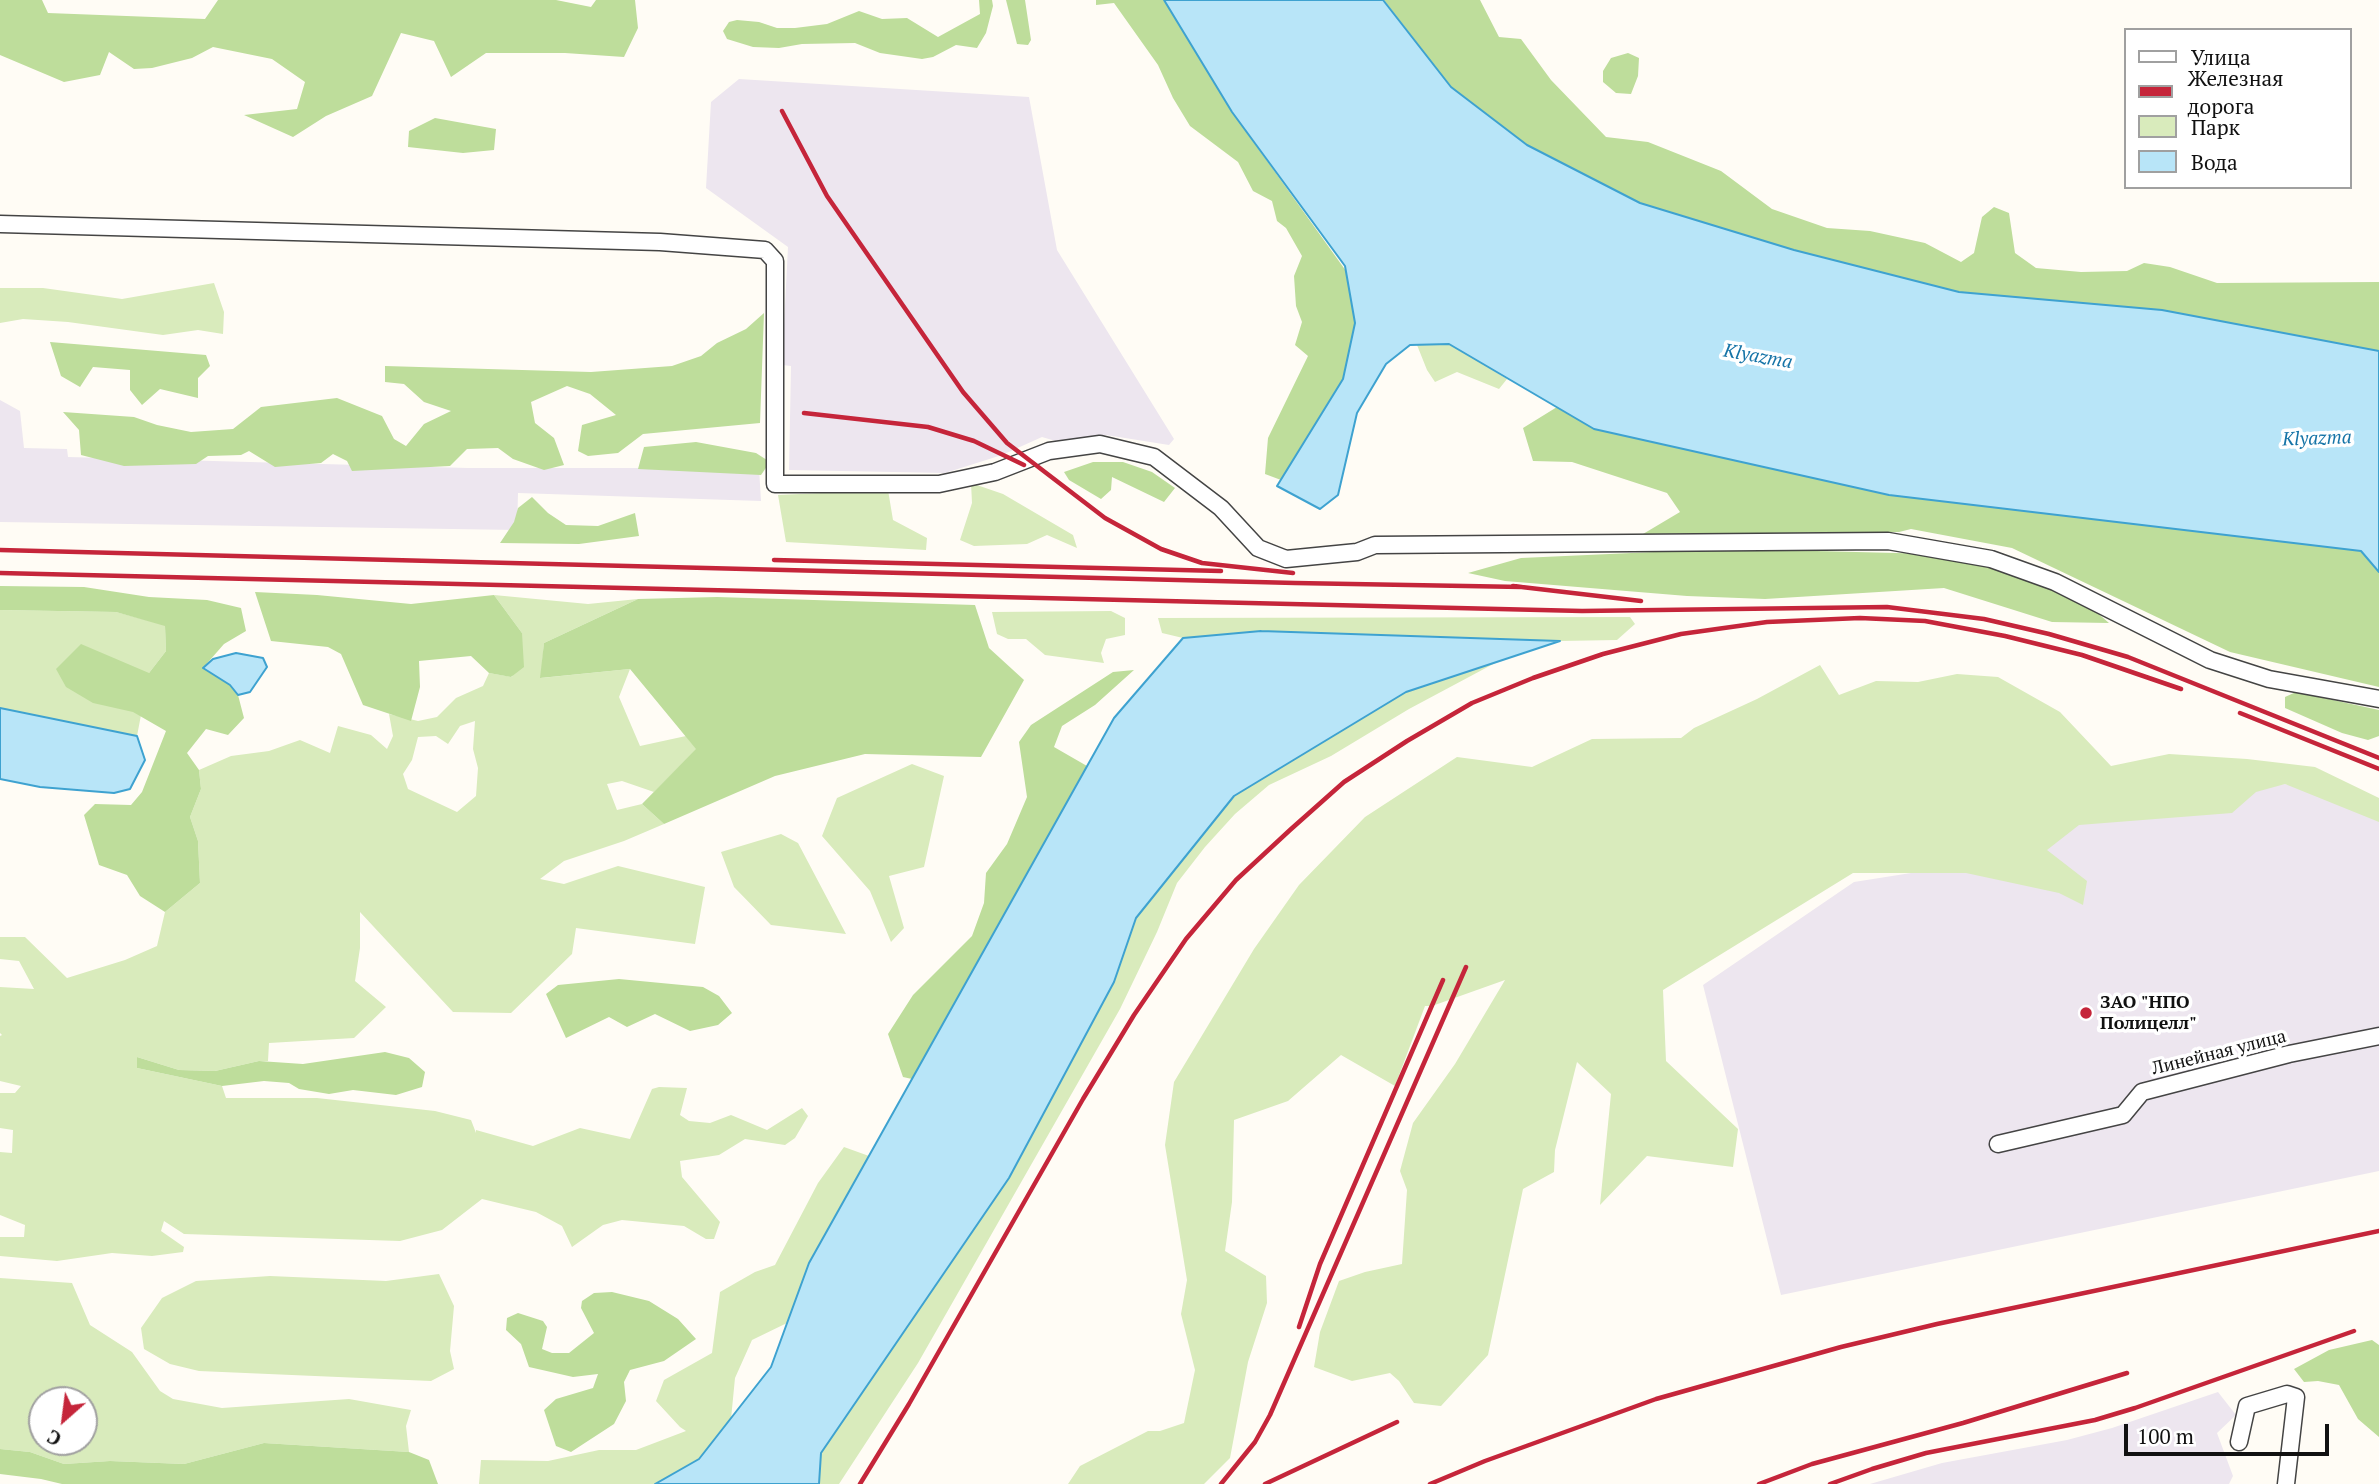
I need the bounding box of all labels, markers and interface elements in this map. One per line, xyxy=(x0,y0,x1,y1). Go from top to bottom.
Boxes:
legend xyxy=(2124,28,2351,189)
text: Улица xyxy=(2191,43,2251,71)
text: Железная дорога xyxy=(2187,64,2283,120)
text: Парк xyxy=(2191,113,2240,141)
text: Вода xyxy=(2191,148,2238,176)
water label: Klyazma xyxy=(1722,340,1794,374)
water label: Klyazma xyxy=(2282,426,2352,452)
place label: ЗАО "НПО Полицелл" xyxy=(2100,992,2197,1034)
marker: ЗАО "НПО Полицелл" xyxy=(2078,1005,2094,1021)
street label: Линейная улица xyxy=(2150,1026,2288,1080)
north arrow xyxy=(28,1386,98,1456)
scale bar xyxy=(2127,1410,2332,1454)
text: 100 m xyxy=(2137,1422,2194,1450)
text: С xyxy=(43,1424,65,1452)

